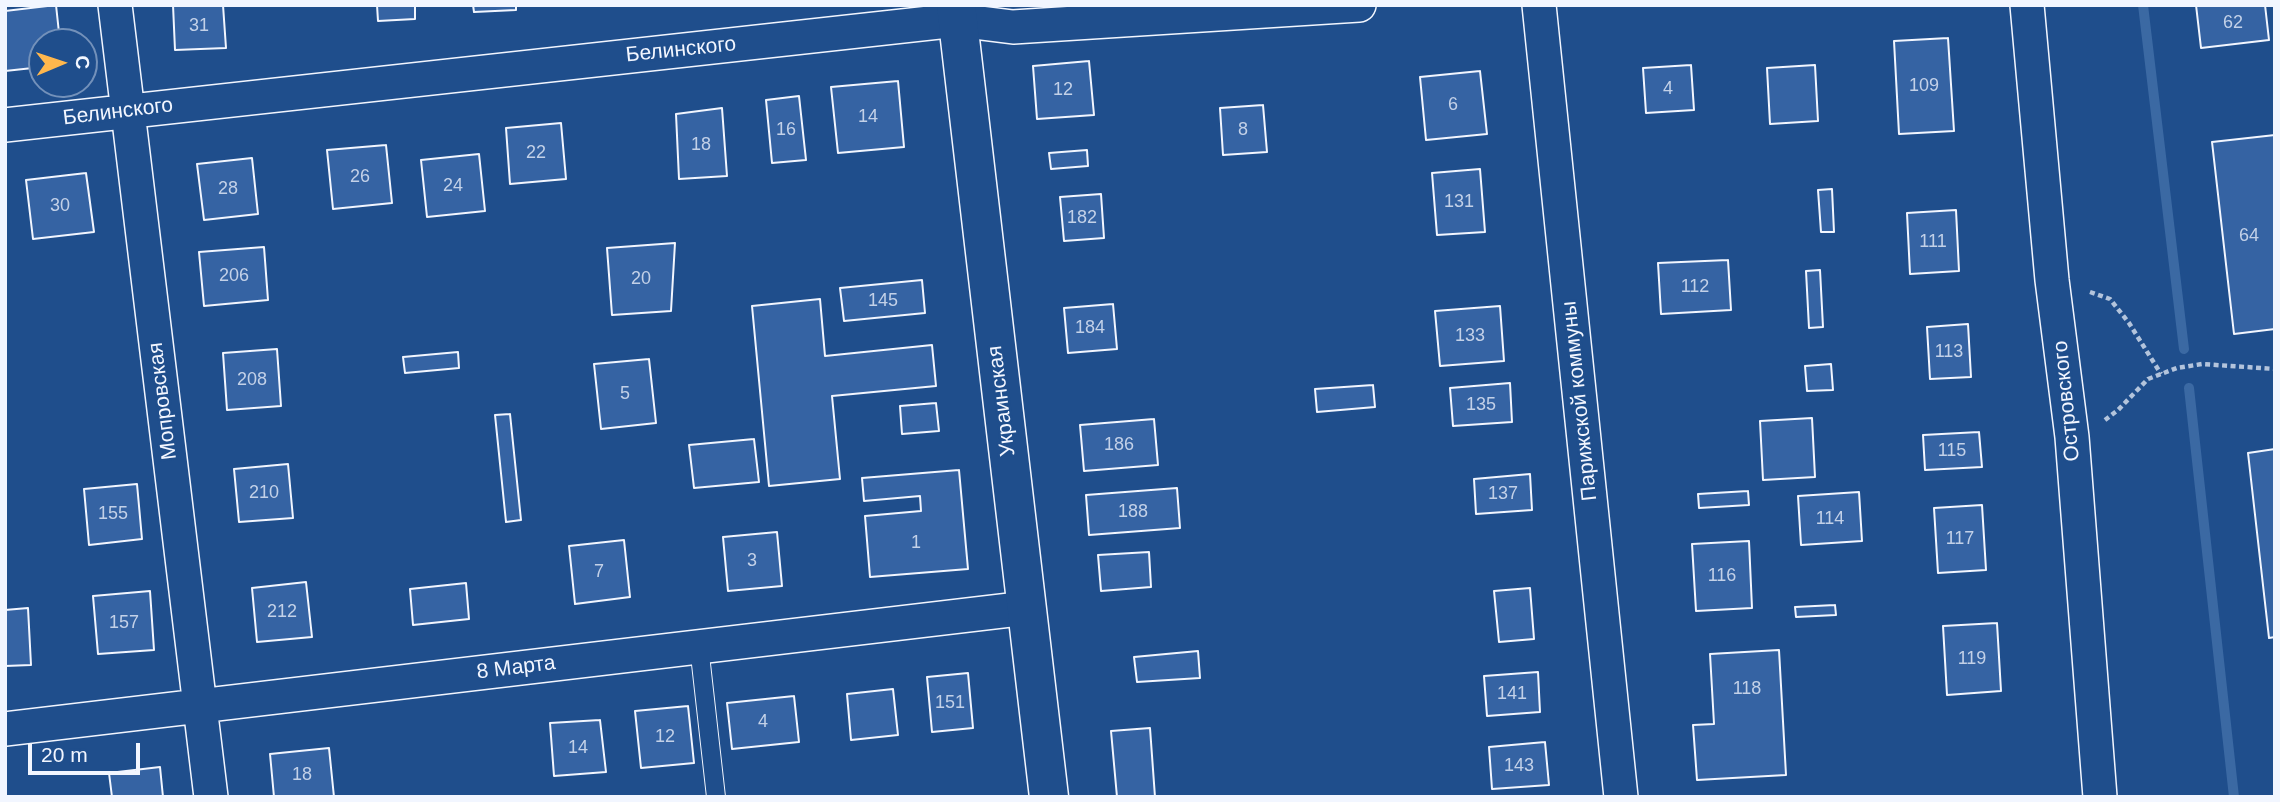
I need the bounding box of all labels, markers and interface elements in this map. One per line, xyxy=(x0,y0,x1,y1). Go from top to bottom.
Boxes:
house number: 62 xyxy=(2223,12,2243,34)
house number: 31 xyxy=(189,15,209,37)
north arrow xyxy=(28,28,98,98)
street label: Белинского xyxy=(625,32,737,68)
text: С xyxy=(72,55,93,70)
house number: 109 xyxy=(1909,75,1939,97)
house number: 4 xyxy=(1663,78,1673,100)
house number: 12 xyxy=(1053,79,1073,101)
street label: Белинского xyxy=(61,93,175,131)
house number: 6 xyxy=(1448,94,1458,116)
house number: 14 xyxy=(858,106,878,128)
house number: 16 xyxy=(776,119,796,141)
house number: 8 xyxy=(1238,119,1248,141)
house number: 18 xyxy=(691,134,711,156)
house number: 22 xyxy=(526,142,546,164)
house number: 26 xyxy=(350,166,370,188)
house number: 24 xyxy=(443,175,463,197)
house number: 28 xyxy=(218,178,238,200)
house number: 131 xyxy=(1444,191,1474,213)
house number: 30 xyxy=(50,195,70,217)
house number: 182 xyxy=(1067,207,1097,229)
house number: 64 xyxy=(2239,225,2259,247)
house number: 111 xyxy=(1919,231,1947,253)
house number: 206 xyxy=(219,265,249,287)
house number: 20 xyxy=(631,268,651,290)
house number: 112 xyxy=(1681,276,1709,298)
house number: 145 xyxy=(868,290,898,312)
street label: Парижской коммуны xyxy=(1557,300,1603,502)
house number: 184 xyxy=(1075,317,1105,339)
house number: 133 xyxy=(1455,325,1485,347)
street label: Островского xyxy=(2048,339,2086,463)
street label: Мопровская xyxy=(143,341,183,461)
house number: 113 xyxy=(1935,341,1963,363)
street label: Украинская xyxy=(983,344,1021,458)
house number: 208 xyxy=(237,369,267,391)
house number: 5 xyxy=(620,383,630,405)
house number: 135 xyxy=(1466,394,1496,416)
house number: 186 xyxy=(1104,434,1134,456)
house number: 115 xyxy=(1938,440,1966,462)
house number: 210 xyxy=(249,482,279,504)
house number: 137 xyxy=(1488,483,1518,505)
house number: 188 xyxy=(1118,501,1148,523)
house number: 155 xyxy=(98,503,128,525)
house number: 114 xyxy=(1816,508,1844,530)
house number: 117 xyxy=(1946,528,1974,550)
house number: 1 xyxy=(911,532,921,554)
house number: 3 xyxy=(747,550,757,572)
house number: 7 xyxy=(594,561,604,583)
house number: 116 xyxy=(1708,565,1736,587)
house number: 212 xyxy=(267,601,297,623)
house number: 157 xyxy=(109,612,139,634)
house number: 119 xyxy=(1958,648,1986,670)
street label: 8 Марта xyxy=(475,651,557,685)
house number: 118 xyxy=(1733,678,1761,700)
house number: 141 xyxy=(1497,683,1527,705)
house number: 151 xyxy=(935,692,965,714)
house number: 4 xyxy=(758,711,768,733)
house number: 12 xyxy=(655,726,675,748)
scale bar xyxy=(32,728,144,772)
house number: 14 xyxy=(568,737,588,759)
text: 20 m xyxy=(41,743,88,766)
house number: 143 xyxy=(1504,755,1534,777)
house number: 18 xyxy=(292,764,312,786)

